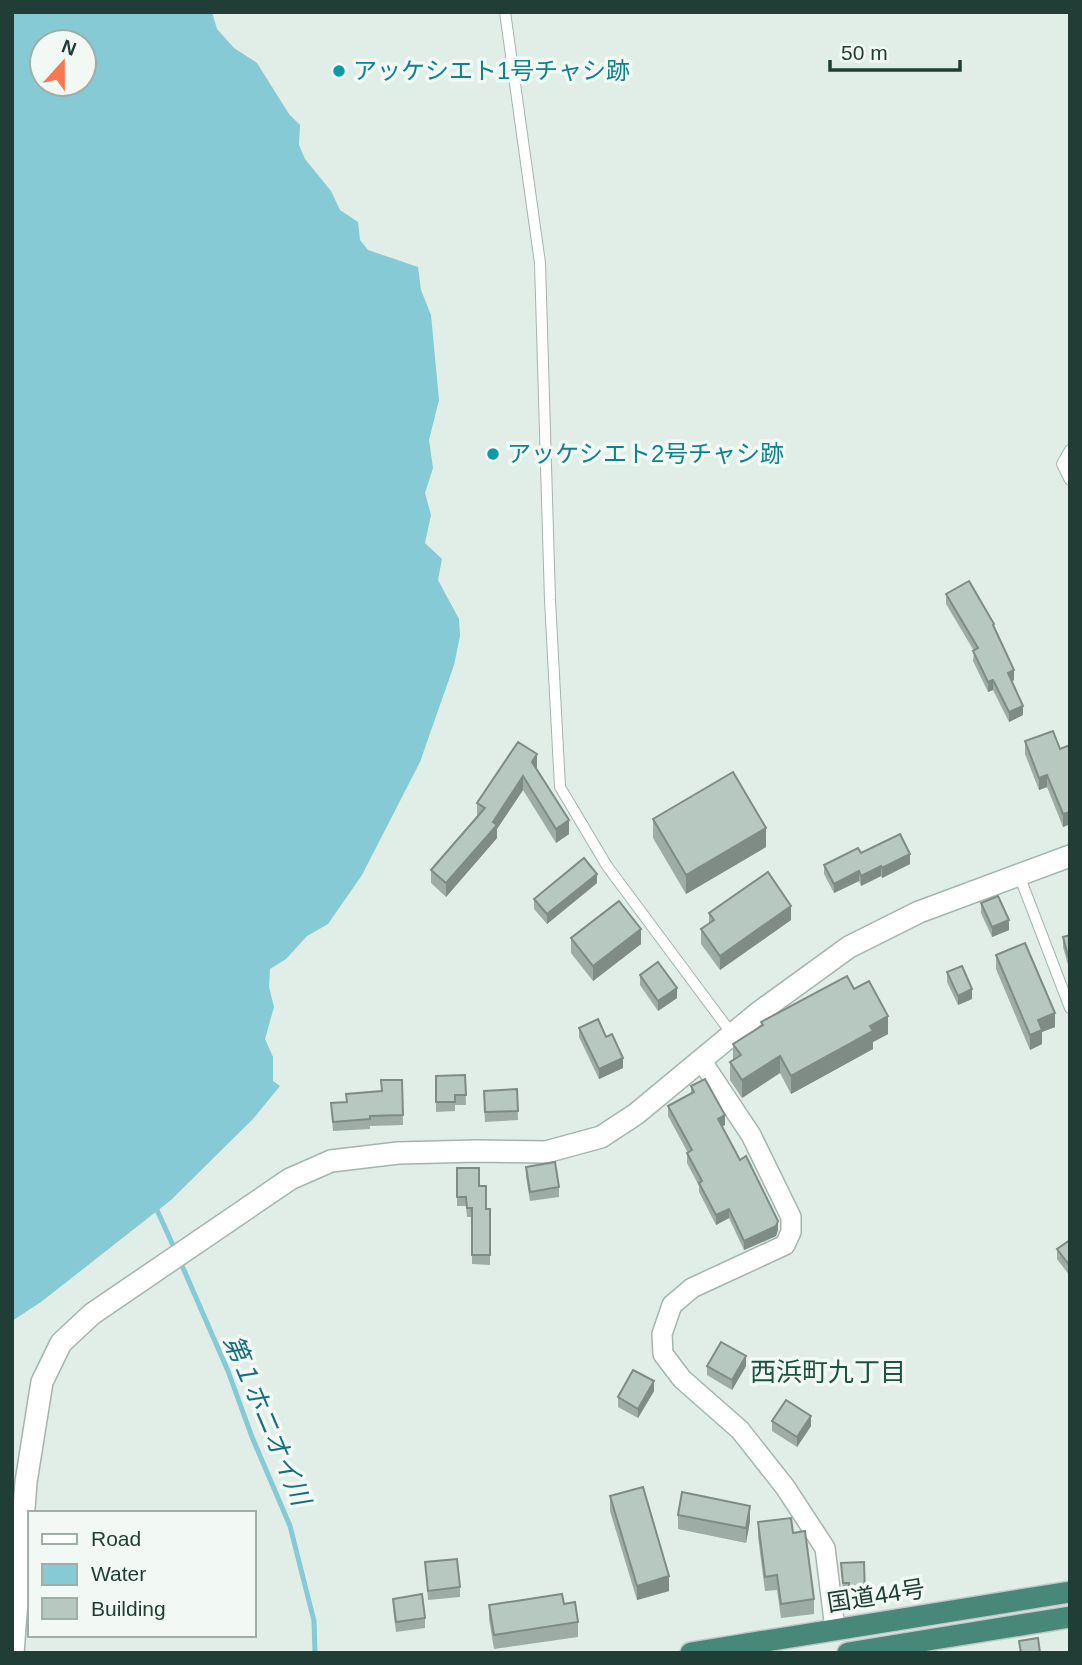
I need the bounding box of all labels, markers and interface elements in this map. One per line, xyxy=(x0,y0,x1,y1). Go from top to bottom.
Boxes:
north arrow xyxy=(28,28,98,98)
scale bar xyxy=(830,28,960,72)
text: N xyxy=(59,35,79,60)
text: 50 m xyxy=(841,41,888,64)
place label: アッケシエト1号チャシ跡 xyxy=(353,57,630,84)
marker: アッケシエト1号チャシ跡 xyxy=(331,63,347,79)
place label: アッケシエト2号チャシ跡 xyxy=(507,440,784,467)
marker: アッケシエト2号チャシ跡 xyxy=(485,446,501,462)
water label: 第１ホニオイ川 xyxy=(218,1330,318,1512)
district label: 西浜町九丁目 xyxy=(750,1357,906,1387)
legend xyxy=(28,1511,256,1637)
text: Road xyxy=(91,1527,141,1550)
text: Water xyxy=(91,1562,146,1585)
street label: 国道44号 xyxy=(825,1574,927,1617)
text: Building xyxy=(91,1597,166,1620)

